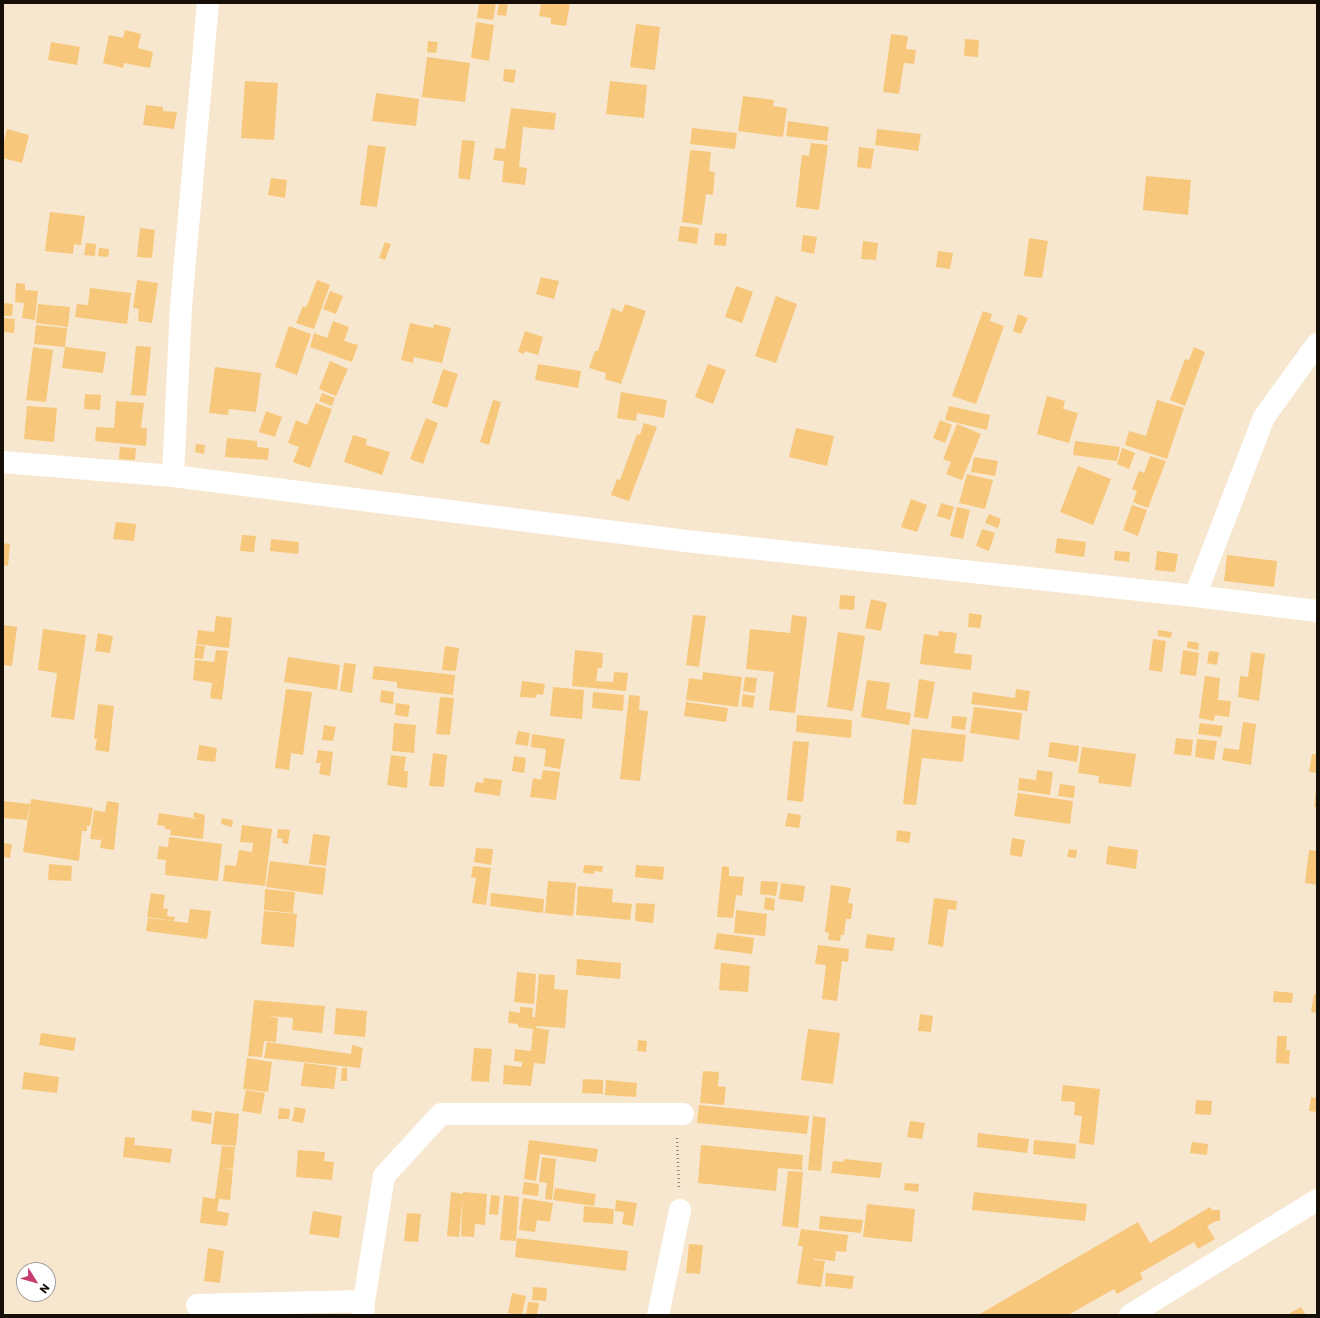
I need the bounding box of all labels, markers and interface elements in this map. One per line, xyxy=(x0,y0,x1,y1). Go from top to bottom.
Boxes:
north arrow xyxy=(16,1262,56,1302)
text: N xyxy=(36,1280,54,1297)

